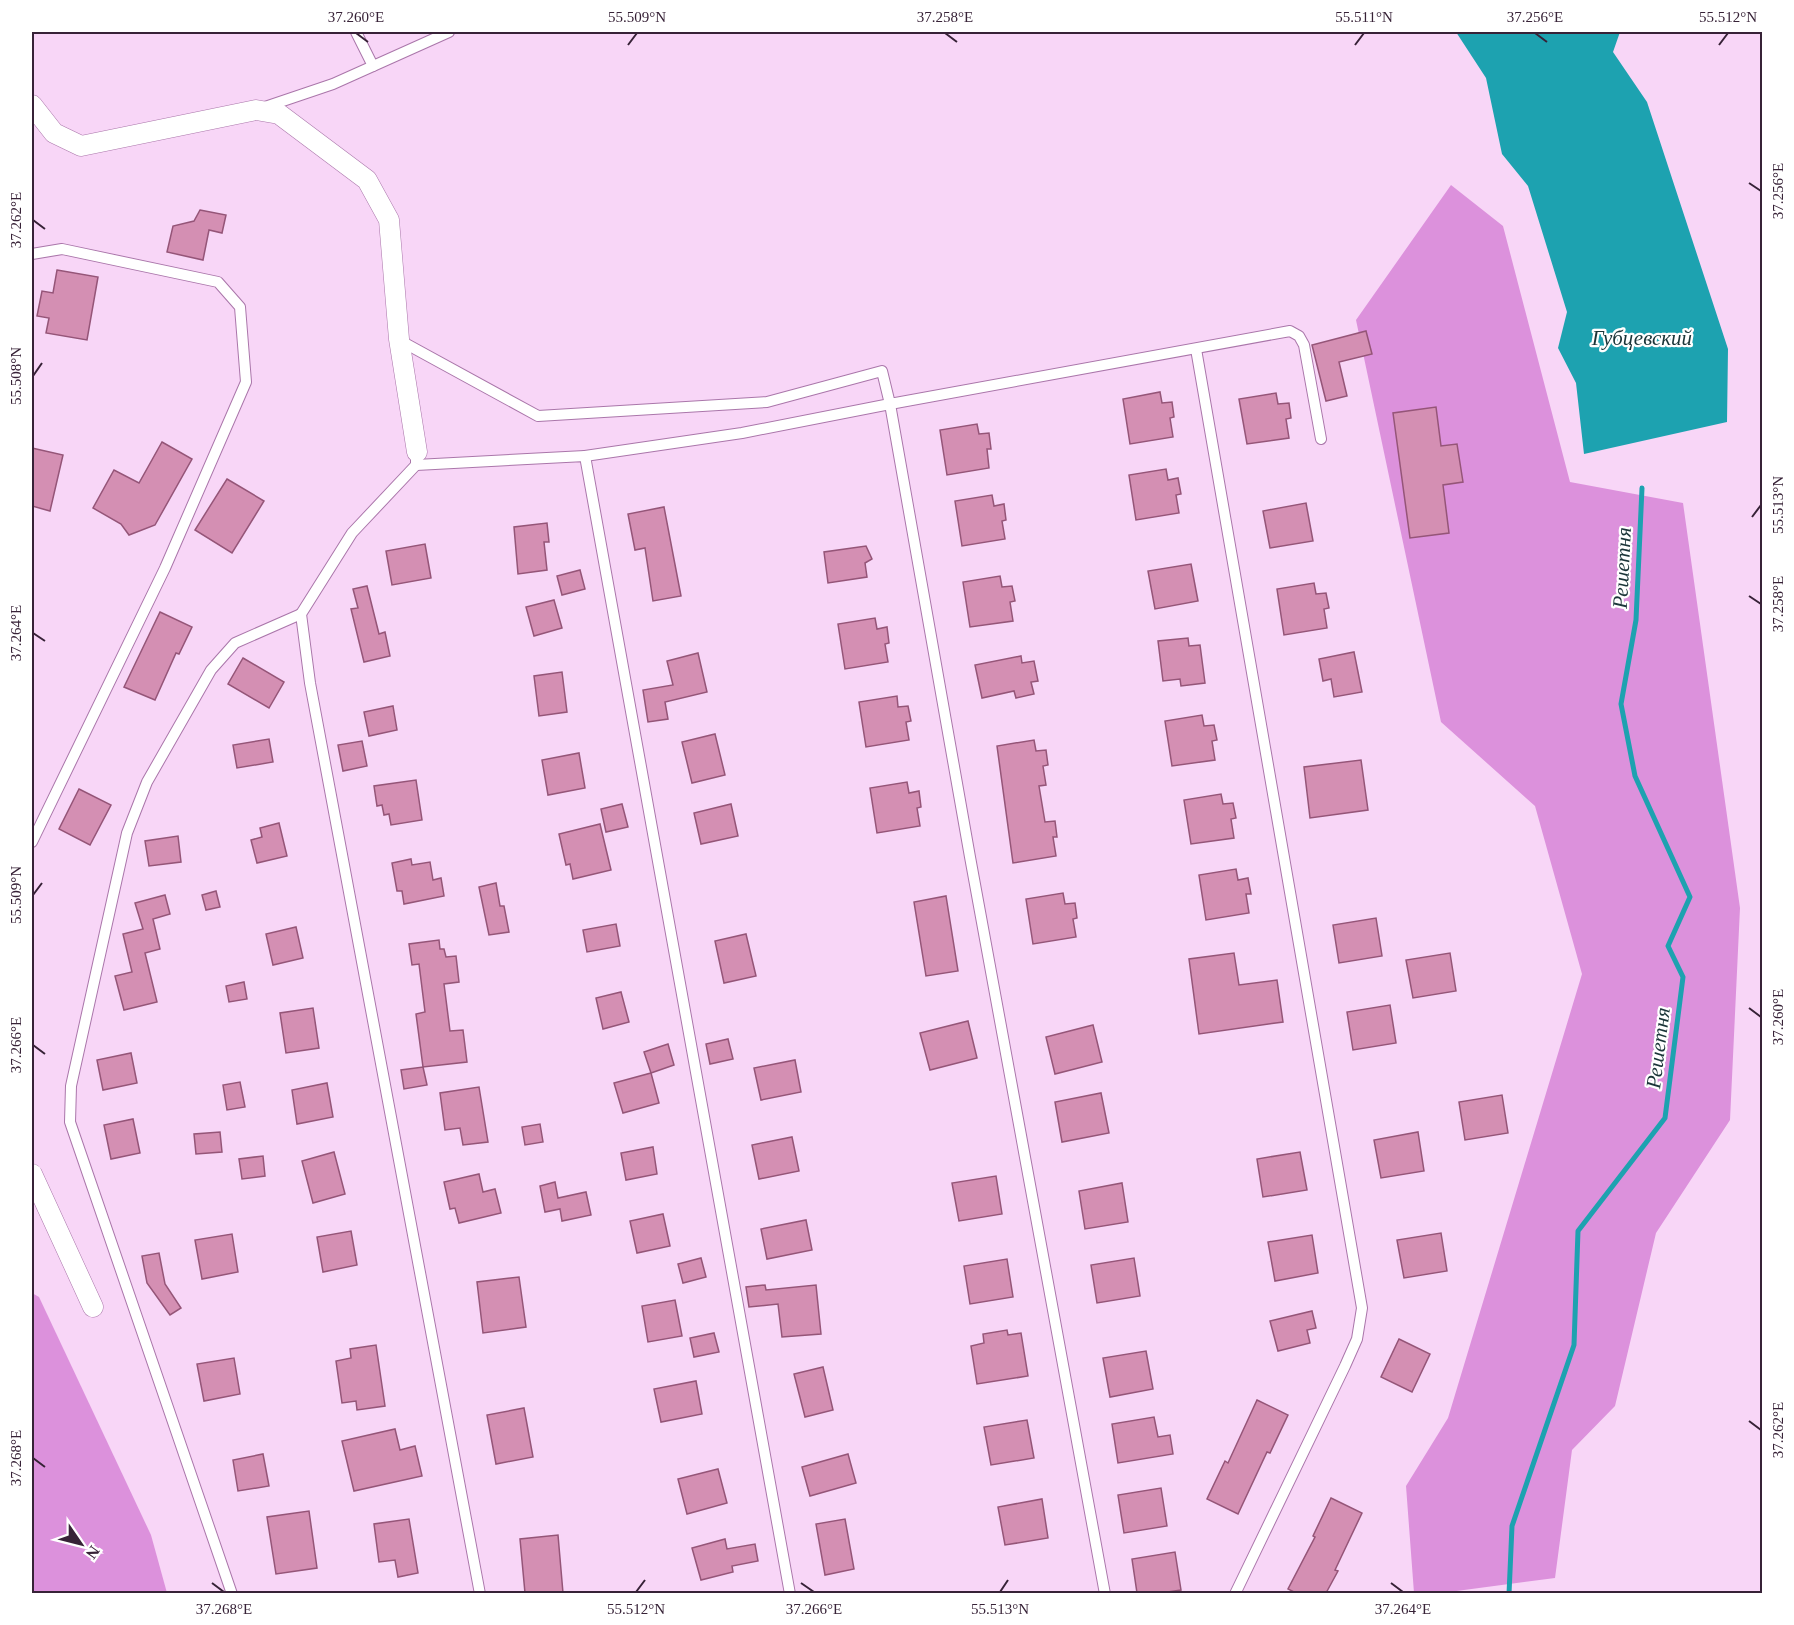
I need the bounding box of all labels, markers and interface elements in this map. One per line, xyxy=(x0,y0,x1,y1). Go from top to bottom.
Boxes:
text: 37.260°E xyxy=(328,9,384,25)
text: 55.509°N xyxy=(608,9,666,25)
text: 37.258°E xyxy=(917,9,973,25)
text: 55.511°N xyxy=(1335,9,1393,25)
text: 37.256°E xyxy=(1507,9,1563,25)
text: 55.512°N xyxy=(1699,9,1757,25)
text: 37.256°E xyxy=(1770,163,1786,219)
text: 37.262°E xyxy=(8,192,24,248)
water label: Губцевский xyxy=(1591,326,1693,350)
text: 55.508°N xyxy=(8,347,24,405)
text: 55.513°N xyxy=(1770,476,1786,534)
water label: Решетня xyxy=(1608,527,1636,610)
text: 37.258°E xyxy=(1770,576,1786,632)
text: 37.264°E xyxy=(8,605,24,661)
text: 55.509°N xyxy=(8,866,24,924)
text: 37.260°E xyxy=(1770,989,1786,1045)
water label: Решетня xyxy=(1641,1006,1675,1091)
text: 37.266°E xyxy=(8,1017,24,1073)
text: 37.262°E xyxy=(1770,1402,1786,1458)
text: 37.268°E xyxy=(8,1430,24,1486)
north arrow xyxy=(51,1514,111,1574)
text: N xyxy=(82,1543,103,1562)
text: 37.268°E xyxy=(196,1601,252,1617)
text: 55.512°N xyxy=(607,1601,665,1617)
text: 37.266°E xyxy=(786,1601,842,1617)
text: 55.513°N xyxy=(971,1601,1029,1617)
text: 37.264°E xyxy=(1375,1601,1431,1617)

